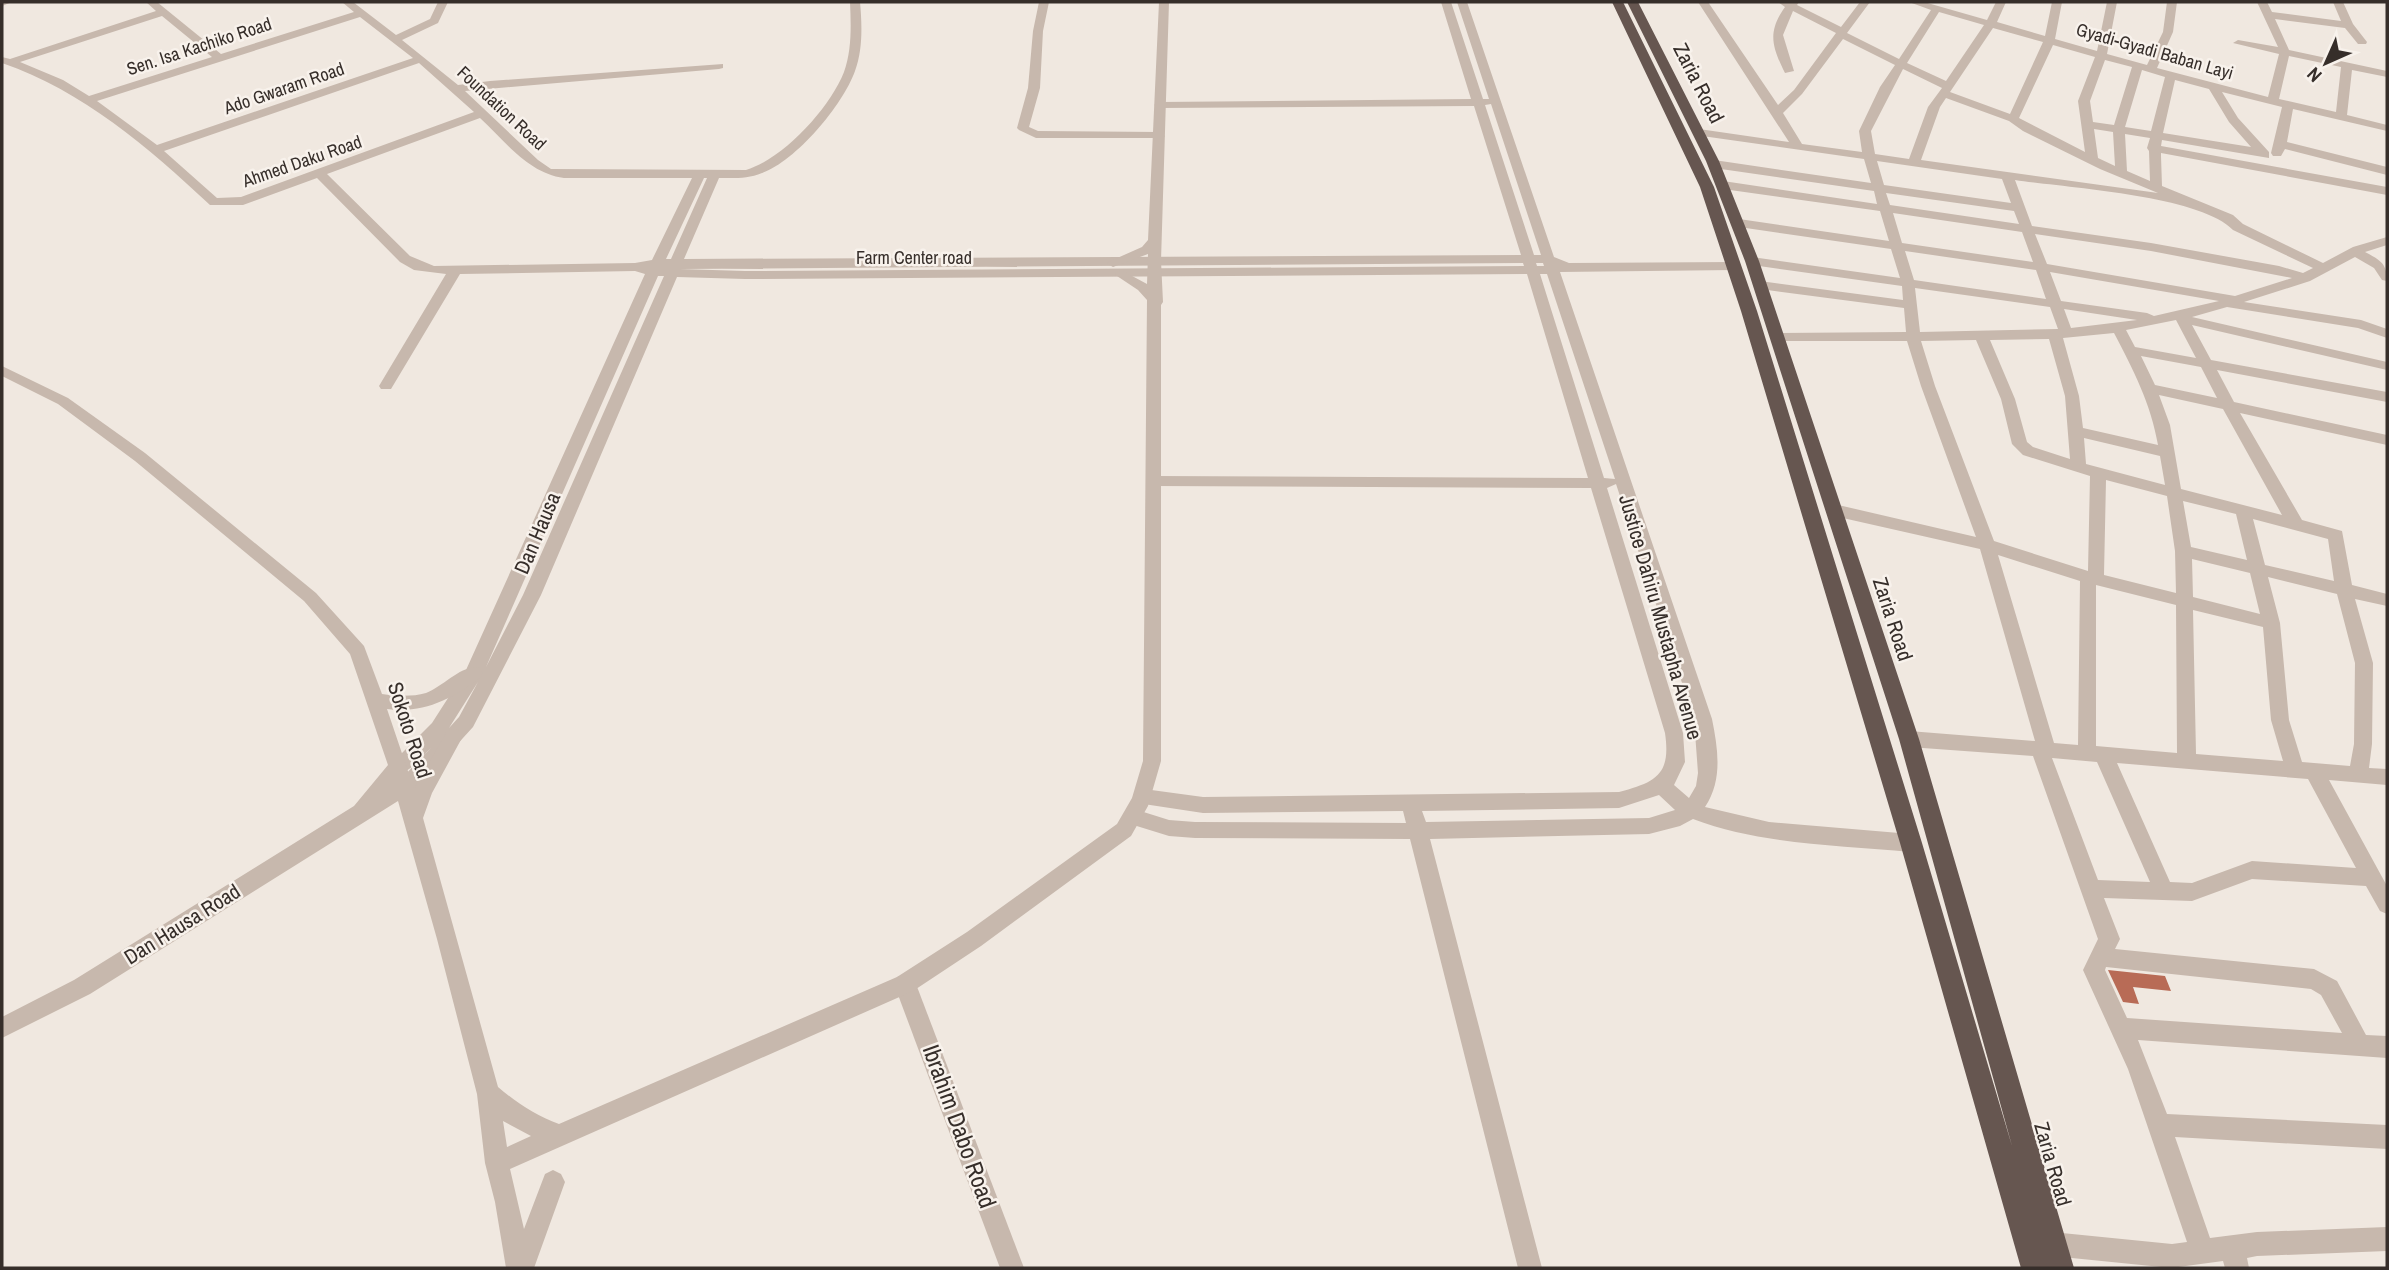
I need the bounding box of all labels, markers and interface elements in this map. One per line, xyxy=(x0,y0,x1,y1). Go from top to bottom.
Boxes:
street label: Sen. Isa Kachiko Road xyxy=(123,11,275,81)
street label: Gyadi-Gyadi Baban Layi xyxy=(2073,17,2237,85)
north arrow xyxy=(2291,28,2361,98)
street label: Zaria Road xyxy=(1667,38,1731,128)
street label: Ado Gwaram Road xyxy=(220,56,347,121)
street label: Foundation Road xyxy=(452,60,552,156)
text: N xyxy=(2301,62,2327,88)
street label: Ahmed Daku Road xyxy=(238,129,365,193)
street label: Farm Center road xyxy=(856,245,972,270)
street label: Dan Hausa xyxy=(507,487,567,578)
street label: Justice Dahiru Mustapha Avenue xyxy=(1612,491,1710,743)
street label: Zaria Road xyxy=(1866,574,1920,664)
street label: Sokoto Road xyxy=(381,678,439,782)
street label: Dan Hausa Road xyxy=(118,877,246,971)
street label: Ibrahim Dabo Road xyxy=(916,1040,1004,1212)
street label: Zaria Road xyxy=(2027,1119,2079,1209)

